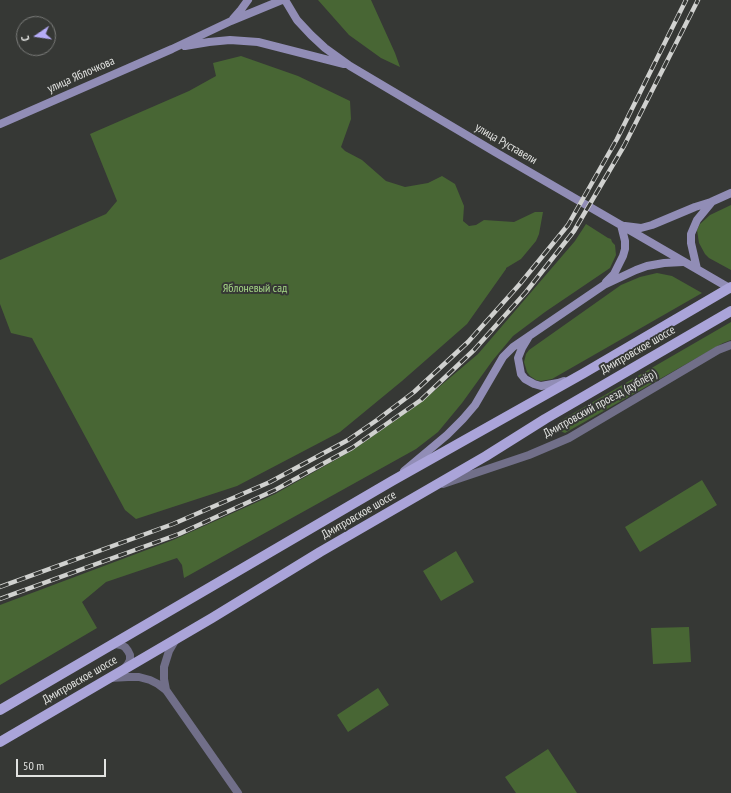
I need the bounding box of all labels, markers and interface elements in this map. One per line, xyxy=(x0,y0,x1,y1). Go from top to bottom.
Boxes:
north arrow xyxy=(16,16,56,56)
text: С xyxy=(18,34,33,43)
street label: улица Яблочкова xyxy=(45,54,117,96)
street label: улица Руставели xyxy=(472,120,540,168)
park label: Яблоневый сад xyxy=(223,282,287,296)
street label: Дмитровское шоссе xyxy=(598,323,678,377)
street label: Дмитровский проезд (дублёр) xyxy=(541,367,659,441)
street label: Дмитровское шоссе xyxy=(319,488,399,542)
street label: Дмитровское шоссе xyxy=(40,653,120,707)
scale bar xyxy=(18,751,108,777)
text: 50 m xyxy=(23,758,44,773)

